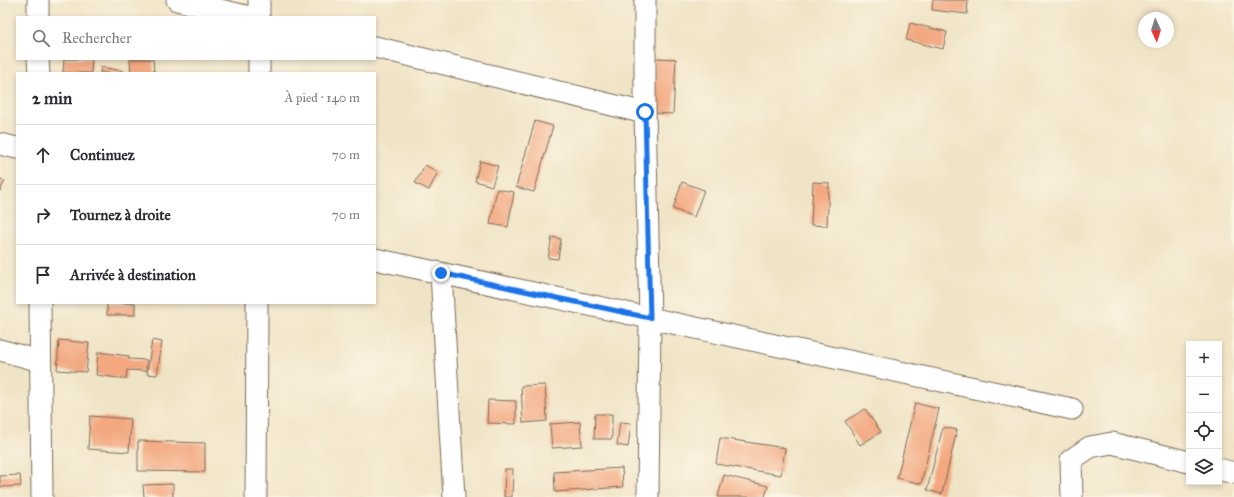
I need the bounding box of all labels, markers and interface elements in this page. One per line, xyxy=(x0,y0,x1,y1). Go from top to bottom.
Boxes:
north arrow xyxy=(1138,12,1174,48)
search box xyxy=(16,16,376,60)
icon: search xyxy=(30,27,52,49)
text: Rechercher xyxy=(62,29,132,47)
text: 2 min xyxy=(32,88,72,109)
text: À pied · 140 m xyxy=(284,90,360,106)
route start xyxy=(636,103,654,121)
icon: ahead xyxy=(32,144,54,166)
text: Continuez xyxy=(70,146,135,164)
text: 70 m xyxy=(332,147,360,163)
icon: right xyxy=(32,204,54,226)
text: Tournez à droite xyxy=(70,206,171,224)
text: 70 m xyxy=(332,207,360,223)
icon: arrive xyxy=(32,264,54,286)
route end xyxy=(432,264,450,282)
text: Arrivée à destination xyxy=(70,266,196,284)
map controls xyxy=(1186,341,1222,485)
button: + xyxy=(1186,341,1222,377)
button: − xyxy=(1186,377,1222,413)
button: locate xyxy=(1186,413,1222,449)
button: layers xyxy=(1186,449,1222,485)

